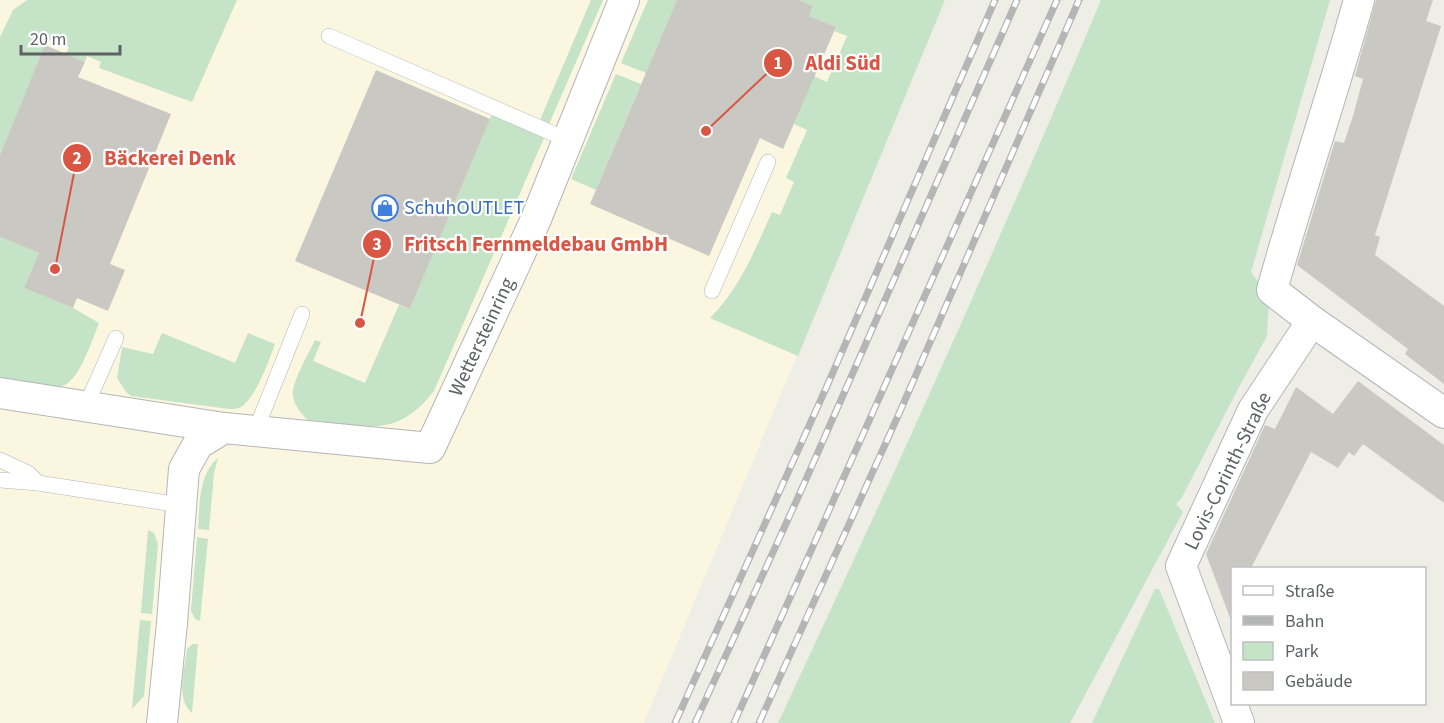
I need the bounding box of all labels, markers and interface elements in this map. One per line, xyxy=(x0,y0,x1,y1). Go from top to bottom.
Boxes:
scale bar xyxy=(21,18,120,56)
text: 20 m xyxy=(30,27,66,52)
callout: Aldi Süd xyxy=(763,43,893,82)
text: Aldi Süd xyxy=(804,48,881,78)
text: 1 xyxy=(773,51,783,76)
callout: Bäckerei Denk xyxy=(62,139,248,178)
text: Bäckerei Denk xyxy=(104,143,237,173)
text: 2 xyxy=(72,146,82,171)
shop icon: SchuhOUTLET xyxy=(370,193,400,223)
place label: SchuhOUTLET xyxy=(404,194,525,222)
callout: Fritsch Fernmeldebau GmbH xyxy=(362,224,680,263)
text: Fritsch Fernmeldebau GmbH xyxy=(404,229,668,259)
text: 3 xyxy=(372,232,382,257)
street label: Wettersteinring xyxy=(442,273,522,401)
street label: Lovis-Corinth-Straße xyxy=(1178,387,1278,555)
legend xyxy=(1231,567,1426,705)
text: Straße xyxy=(1285,579,1335,604)
text: Bahn xyxy=(1285,609,1324,634)
text: Park xyxy=(1285,639,1319,664)
text: Gebäude xyxy=(1285,669,1353,694)

